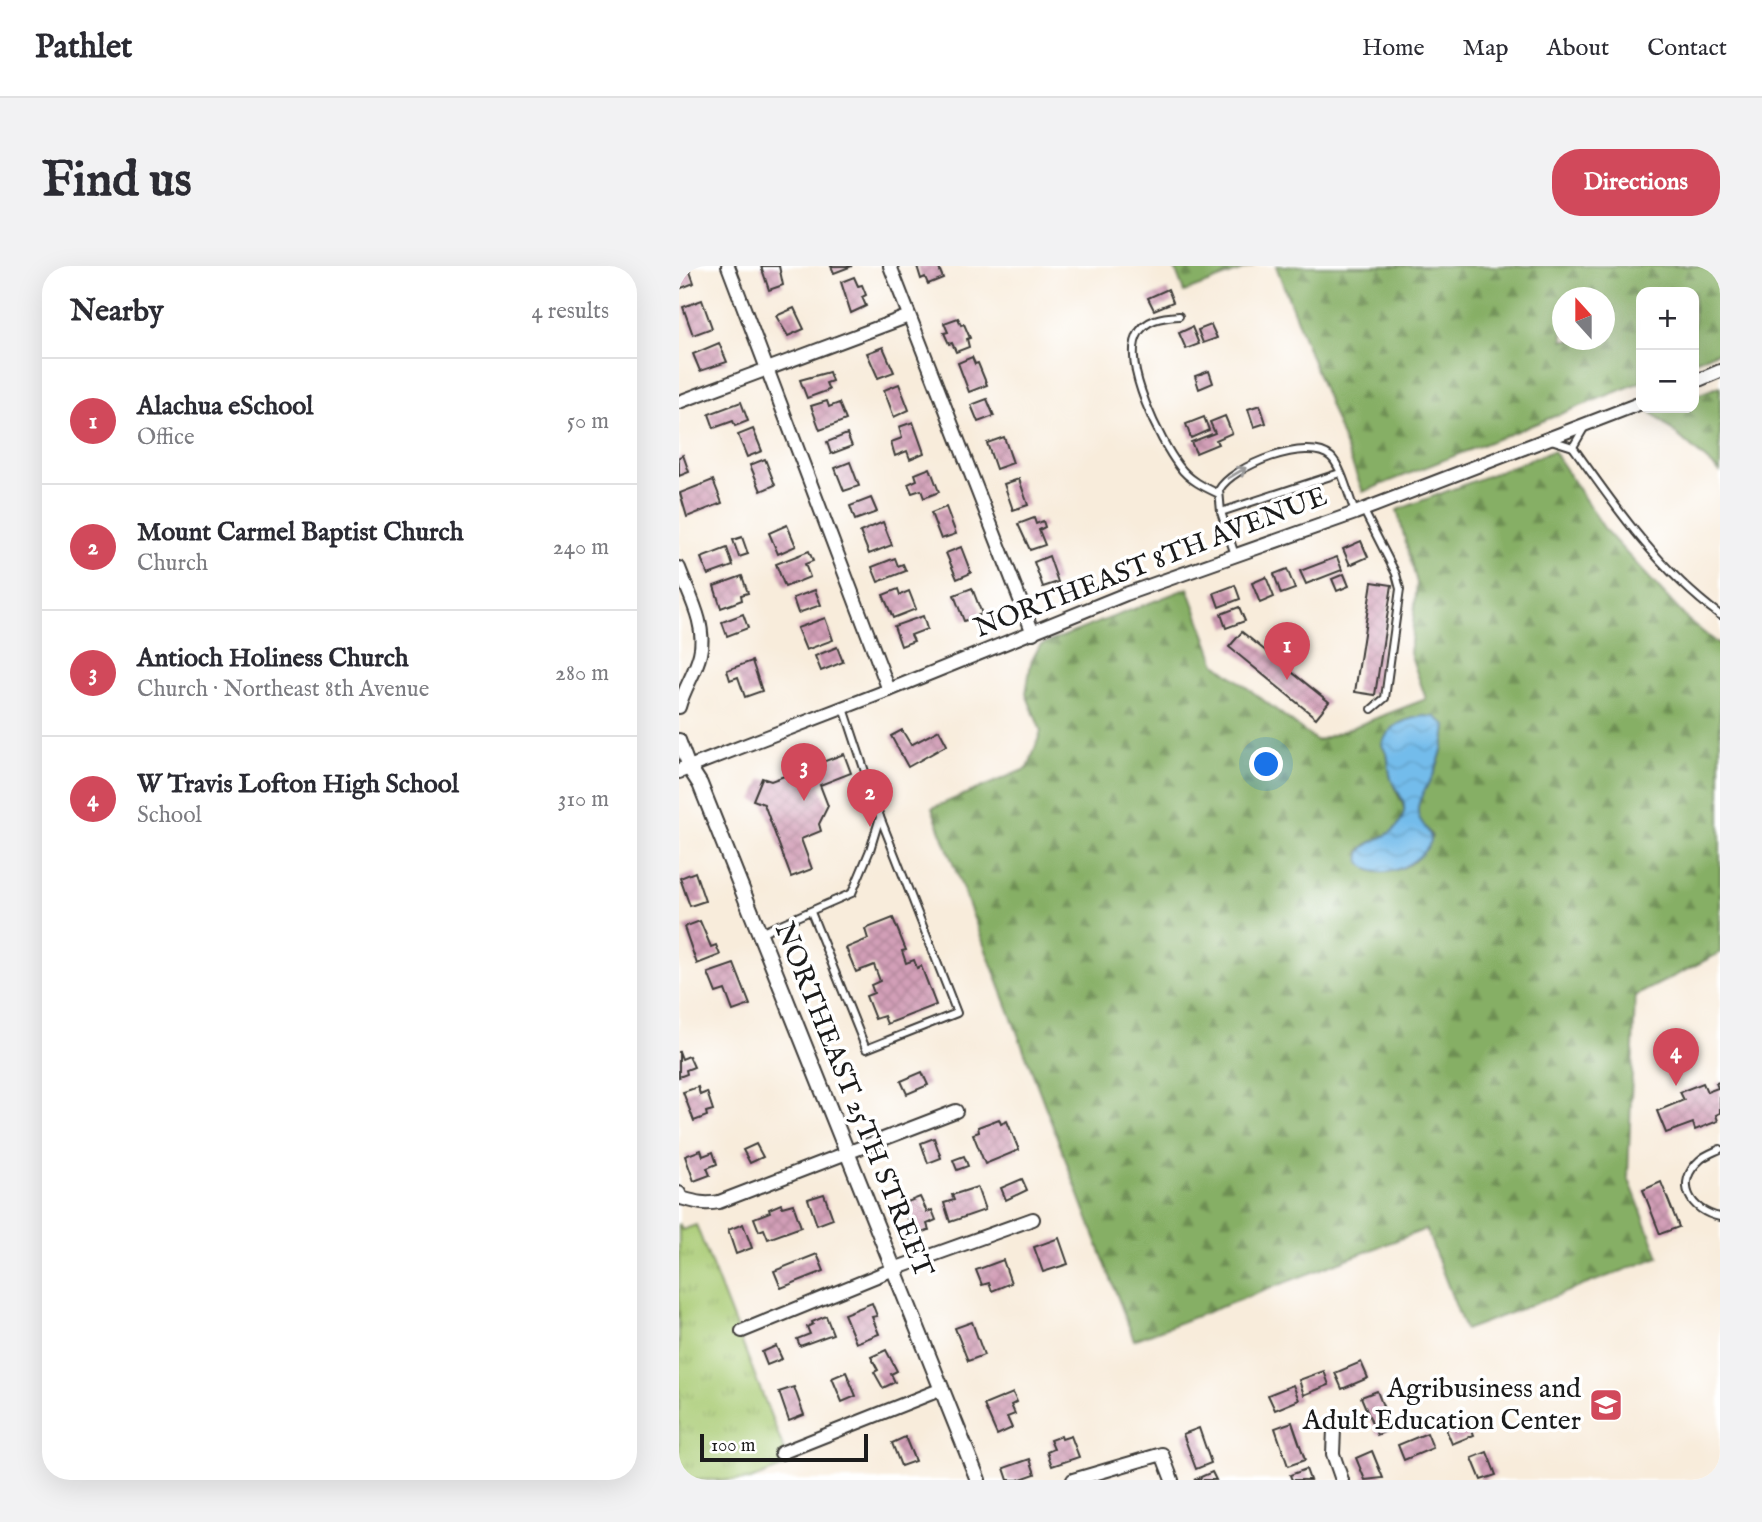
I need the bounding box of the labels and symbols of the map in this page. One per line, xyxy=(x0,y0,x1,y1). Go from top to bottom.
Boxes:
north arrow xyxy=(1552,287,1615,350)
one-way arrow xyxy=(1227,466,1247,480)
street label: NORTHEAST 8TH AVENUE xyxy=(970,479,1332,647)
pin: 1 xyxy=(1264,622,1310,680)
pin: 3 xyxy=(781,743,827,801)
your location xyxy=(1249,747,1283,781)
pin: 2 xyxy=(847,769,893,827)
street label: NORTHEAST 25TH STREET xyxy=(766,917,941,1283)
pin: 4 xyxy=(1653,1028,1699,1086)
place label: Agribusiness and Adult Education Center xyxy=(1302,1372,1581,1439)
school or university icon: Agribusiness and Adult Education Center xyxy=(1587,1386,1625,1424)
scale bar xyxy=(700,1431,868,1463)

